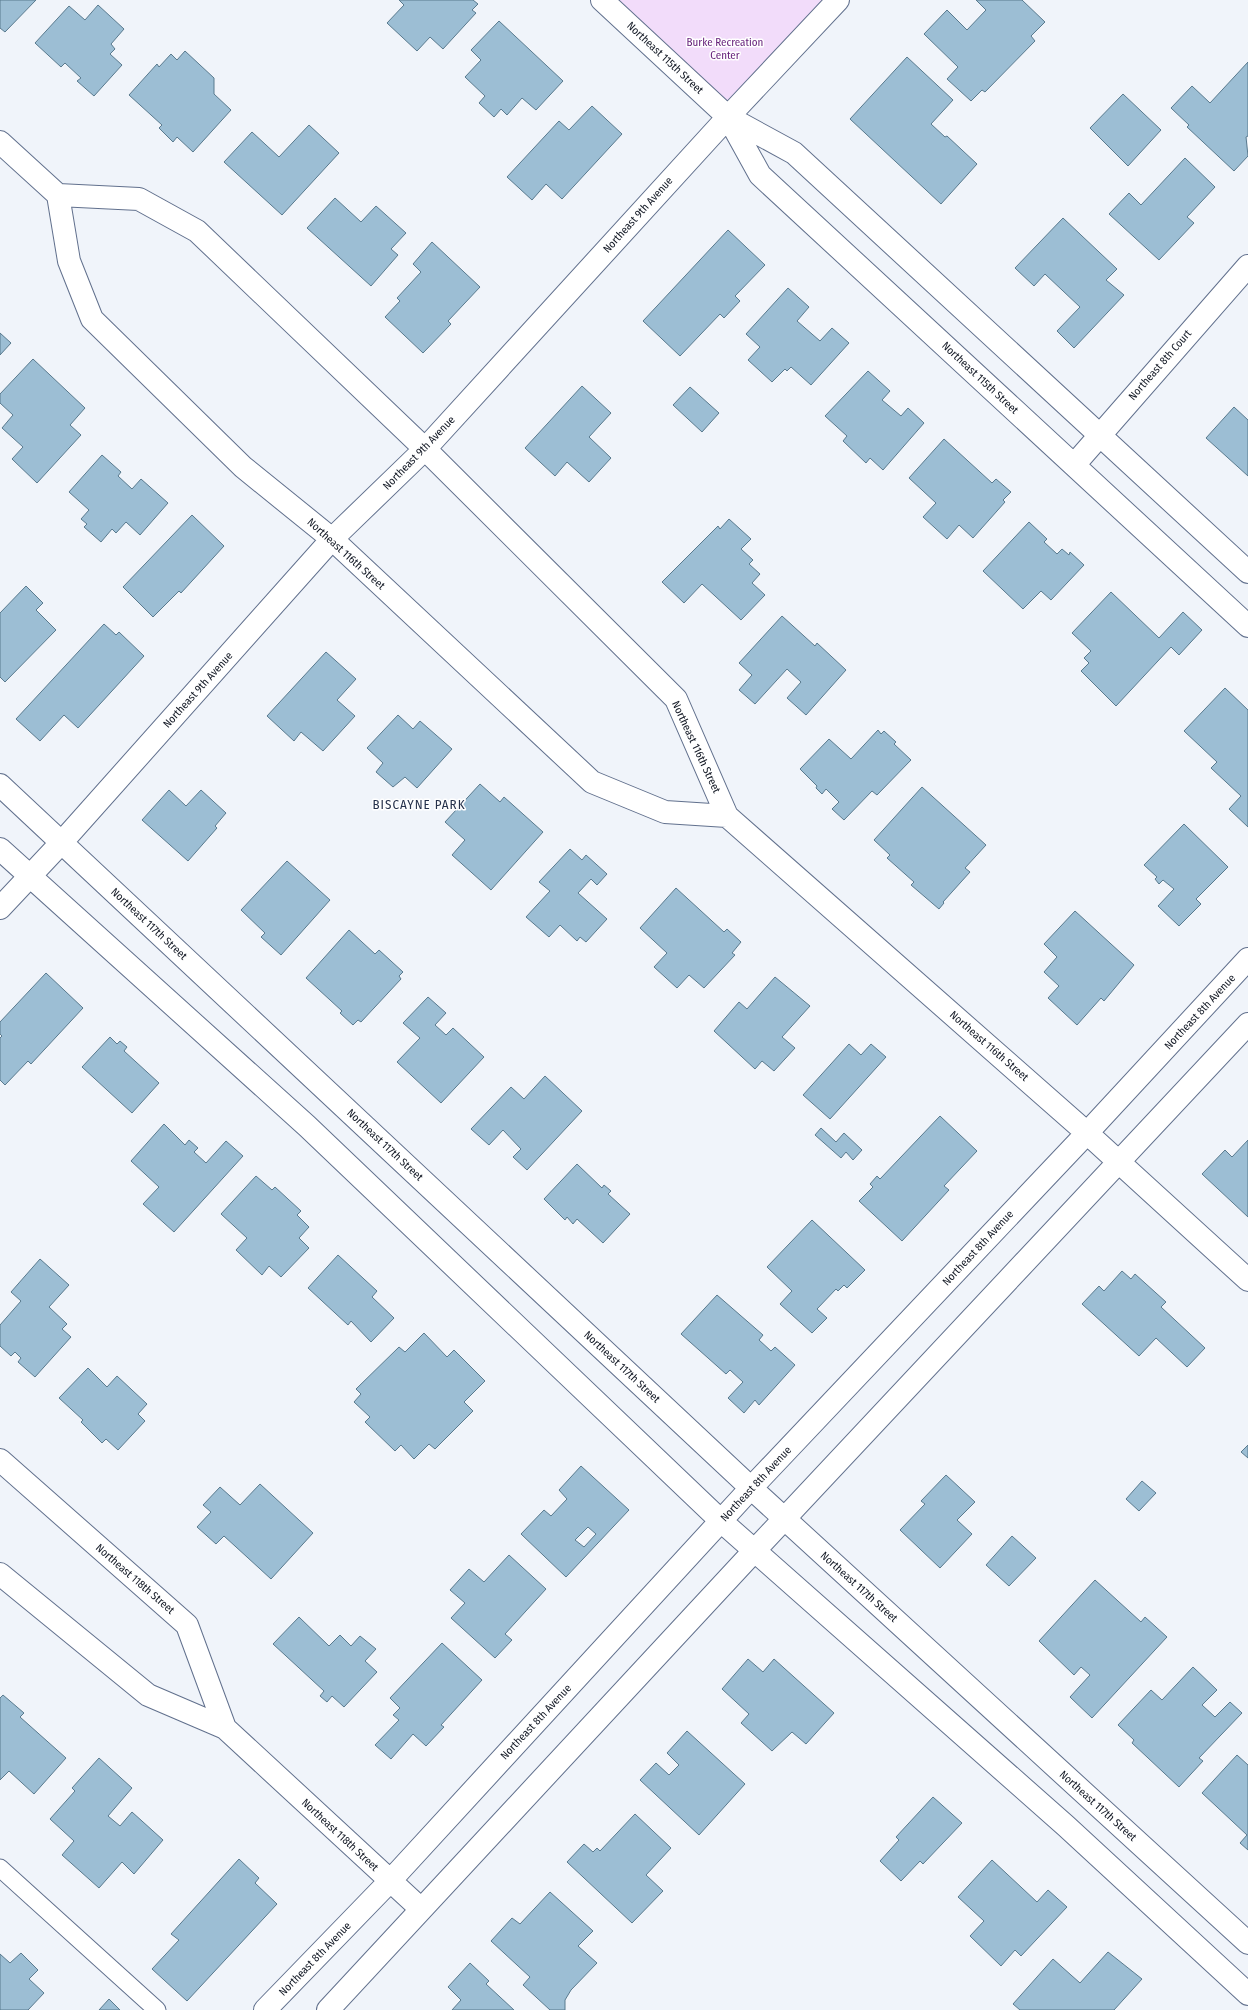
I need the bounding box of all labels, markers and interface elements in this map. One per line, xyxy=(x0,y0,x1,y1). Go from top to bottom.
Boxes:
street label: Northeast 115th Street xyxy=(624,19,706,97)
park label: Burke Recreation Center xyxy=(687,36,763,62)
street label: Northeast 9th Avenue xyxy=(601,174,675,256)
street label: Northeast 8th Court xyxy=(1126,327,1194,403)
street label: Northeast 115th Street xyxy=(939,339,1021,417)
street label: Northeast 9th Avenue xyxy=(380,413,458,493)
street label: Northeast 116th Street xyxy=(304,516,388,593)
street label: Northeast 9th Avenue xyxy=(161,649,235,731)
street label: Northeast 116th Street xyxy=(669,699,723,795)
district label: BISCAYNE PARK xyxy=(372,797,466,812)
street label: Northeast 117th Street xyxy=(108,885,190,963)
street label: Northeast 8th Avenue xyxy=(1162,972,1238,1052)
street label: Northeast 116th Street xyxy=(947,1008,1031,1084)
street label: Northeast 117th Street xyxy=(344,1106,426,1184)
street label: Northeast 8th Avenue xyxy=(940,1208,1016,1288)
street label: Northeast 117th Street xyxy=(581,1328,663,1406)
street label: Northeast 8th Avenue xyxy=(718,1444,794,1524)
street label: Northeast 118th Street xyxy=(93,1541,177,1617)
street label: Northeast 117th Street xyxy=(818,1549,900,1625)
street label: Northeast 8th Avenue xyxy=(498,1682,574,1762)
street label: Northeast 117th Street xyxy=(1057,1768,1139,1844)
street label: Northeast 118th Street xyxy=(299,1796,381,1874)
street label: Northeast 8th Avenue xyxy=(276,1919,354,1999)

